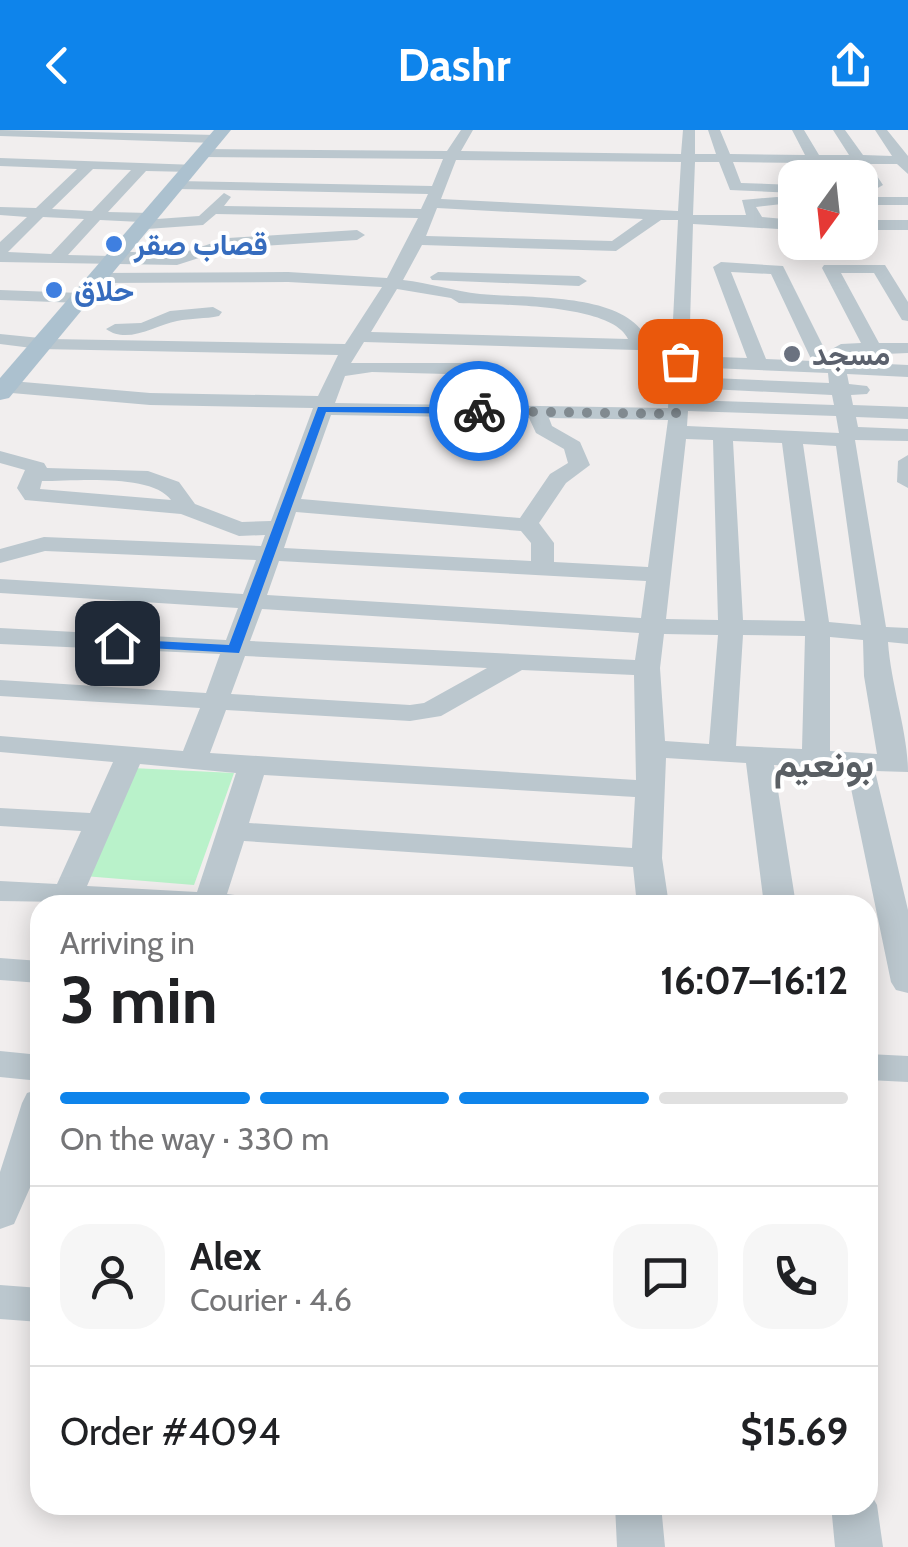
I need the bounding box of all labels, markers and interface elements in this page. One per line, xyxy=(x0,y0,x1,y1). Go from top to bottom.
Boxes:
icon: back xyxy=(30,38,85,93)
text: Dashr xyxy=(397,38,511,92)
icon: share xyxy=(823,38,878,93)
north arrow xyxy=(778,160,878,260)
map controls xyxy=(778,160,878,260)
place label: قصاب صقر xyxy=(133,226,268,263)
marker: قصاب صقر xyxy=(103,233,125,255)
place label: حلاق xyxy=(74,272,134,309)
marker: حلاق xyxy=(43,279,65,301)
pin xyxy=(638,319,723,404)
icon: bag xyxy=(653,334,708,389)
place label: مسجد xyxy=(812,336,890,373)
marker: مسجد xyxy=(781,343,803,365)
courier xyxy=(429,361,529,461)
icon: bike xyxy=(452,384,507,439)
pin xyxy=(75,601,160,686)
icon: home xyxy=(90,616,145,671)
district label: بونعيم xyxy=(774,740,874,789)
text: Arriving in xyxy=(60,923,195,962)
text: 16:07–16:12 xyxy=(660,957,848,1004)
text: 3 min xyxy=(60,960,218,1039)
text: On the way · 330 m xyxy=(60,1119,329,1158)
button: person xyxy=(60,1224,165,1329)
button: chat xyxy=(613,1224,718,1329)
button: phone xyxy=(743,1224,848,1329)
text: Alex xyxy=(190,1233,261,1280)
text: Courier · 4.6 xyxy=(190,1280,352,1319)
text: Order #4094 xyxy=(60,1408,280,1455)
text: $15.69 xyxy=(740,1408,848,1455)

